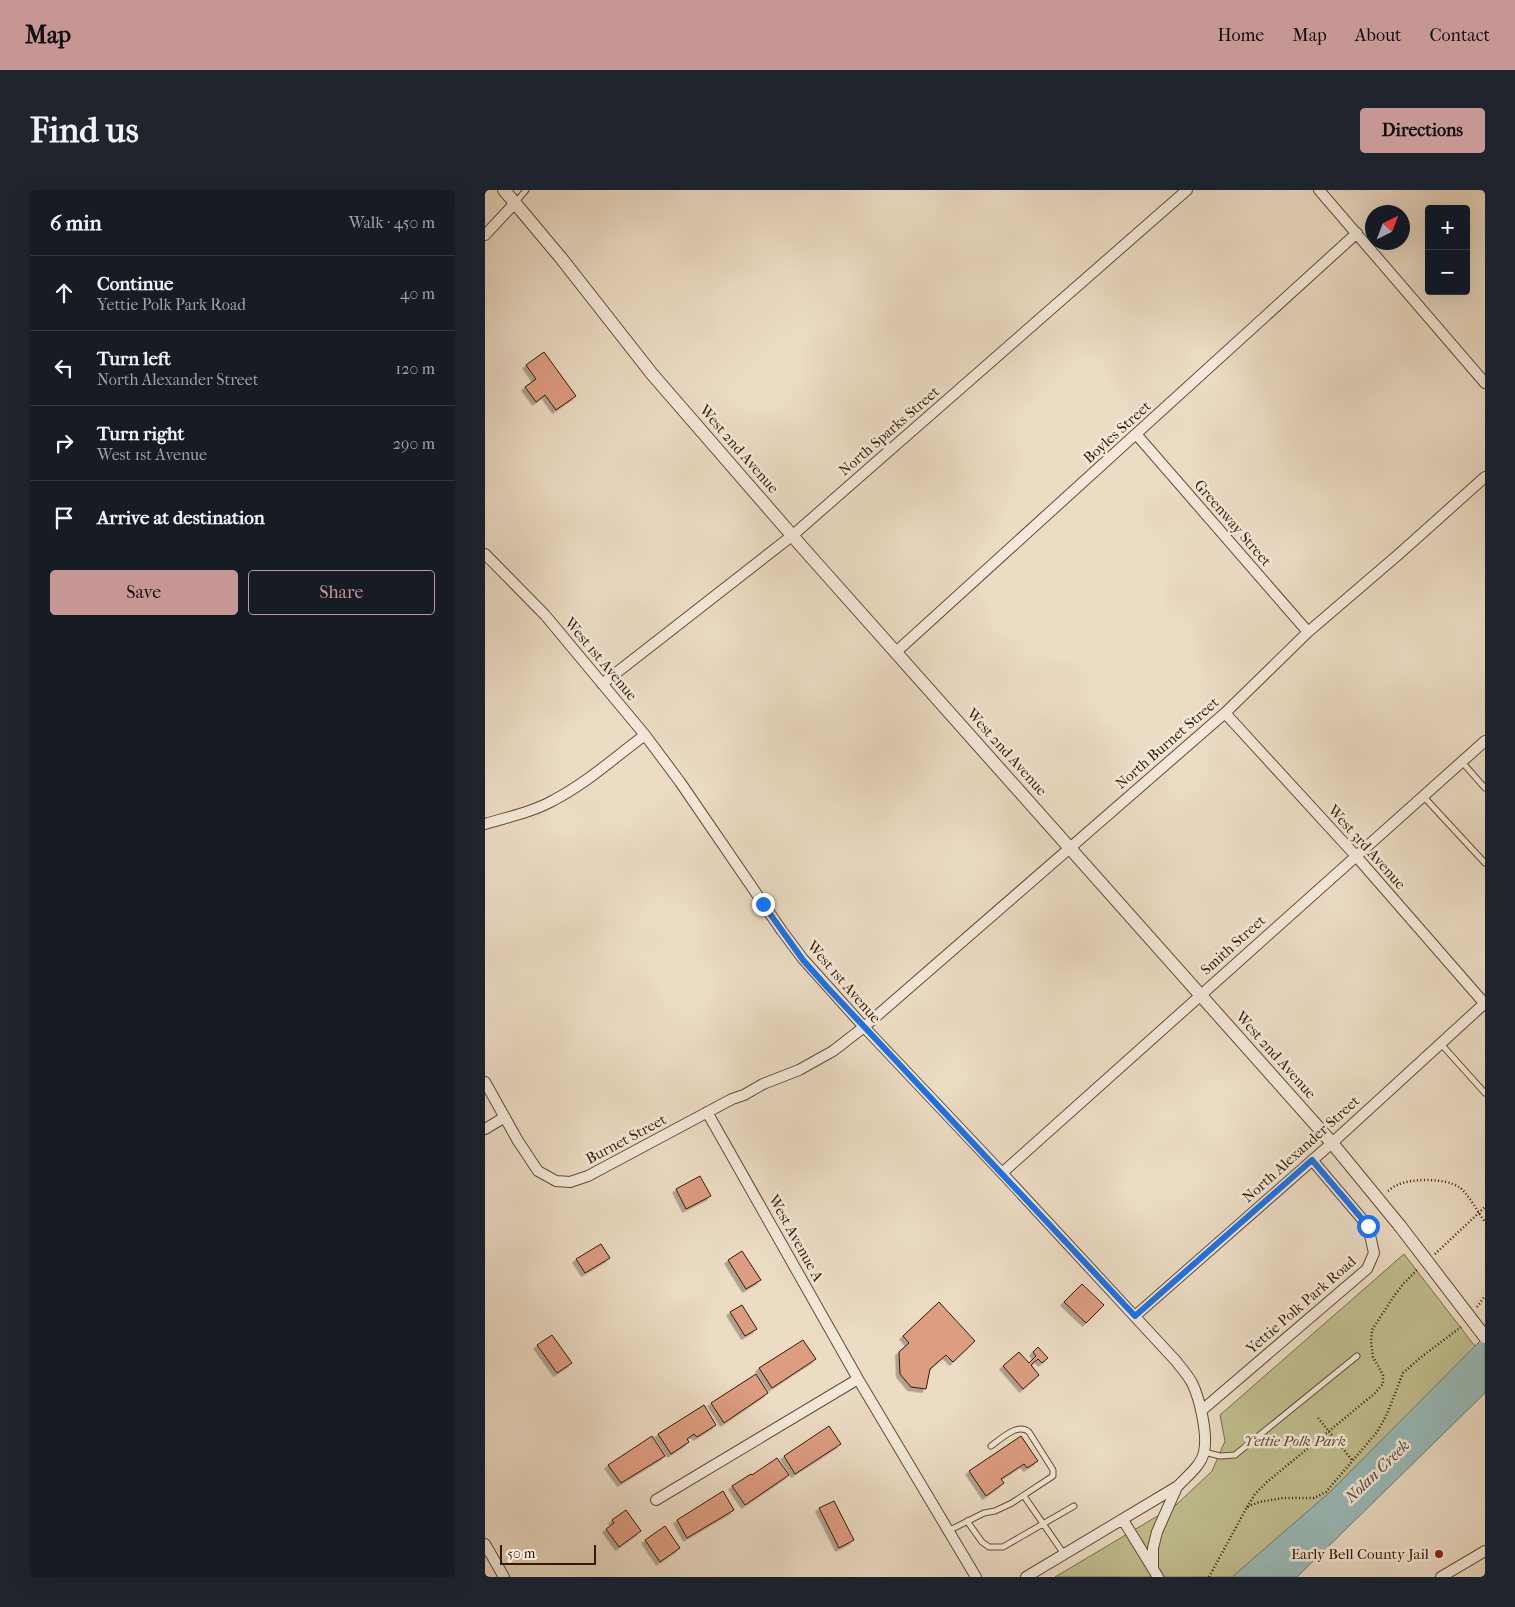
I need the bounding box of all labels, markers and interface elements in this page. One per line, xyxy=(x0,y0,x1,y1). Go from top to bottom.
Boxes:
text: Map xyxy=(25,21,71,49)
text: Home xyxy=(1217,25,1264,46)
text: Map xyxy=(1292,25,1327,46)
text: About xyxy=(1355,25,1401,46)
text: Contact xyxy=(1429,25,1490,46)
button: Directions xyxy=(1360,108,1485,153)
text: Find us xyxy=(30,110,139,151)
north arrow xyxy=(1365,205,1410,250)
map controls xyxy=(1425,205,1470,295)
button: + xyxy=(1425,205,1470,250)
text: 6 min xyxy=(50,211,102,235)
text: Walk · 450 m xyxy=(349,213,435,232)
button: − xyxy=(1425,250,1470,295)
text: Continue xyxy=(97,273,173,295)
icon: ahead xyxy=(50,279,78,307)
text: 40 m xyxy=(400,284,435,303)
text: Yettie Polk Park Road xyxy=(97,295,246,314)
text: Turn left xyxy=(97,348,171,370)
icon: left xyxy=(50,354,78,382)
text: 120 m xyxy=(396,359,435,378)
text: North Alexander Street xyxy=(97,370,258,389)
street label: North Sparks Street xyxy=(835,382,943,480)
street label: Boyles Street xyxy=(1080,397,1155,467)
street label: West 2nd Avenue xyxy=(695,400,783,497)
text: Turn right xyxy=(97,423,184,445)
icon: right xyxy=(50,429,78,457)
text: 290 m xyxy=(393,434,435,453)
text: West 1st Avenue xyxy=(97,445,207,464)
street label: Greenway Street xyxy=(1191,476,1276,570)
icon: arrive xyxy=(50,504,78,532)
text: Arrive at destination xyxy=(97,507,265,529)
button: Save xyxy=(50,570,238,615)
button: Share xyxy=(248,570,435,615)
street label: West 1st Avenue xyxy=(560,613,641,705)
street label: North Burnet Street xyxy=(1112,693,1223,793)
street label: West 2nd Avenue xyxy=(962,704,1051,800)
street label: West 3rd Avenue xyxy=(1324,800,1410,893)
route end xyxy=(752,893,775,916)
street label: Smith Street xyxy=(1197,911,1270,979)
street label: West 1st Avenue xyxy=(803,936,885,1027)
street label: West 2nd Avenue xyxy=(1231,1007,1320,1103)
street label: North Alexander Street xyxy=(1239,1091,1364,1206)
street label: Burnet Street xyxy=(583,1110,670,1168)
street label: West Avenue A xyxy=(764,1191,827,1285)
route start xyxy=(1357,1215,1380,1238)
street label: Yettie Polk Park Road xyxy=(1242,1252,1360,1358)
park label: Yettie Polk Park xyxy=(1244,1432,1346,1450)
water label: Nolan Creek xyxy=(1340,1436,1413,1507)
scale bar xyxy=(500,1542,596,1565)
text: 50 m xyxy=(507,1545,535,1562)
place label: Early Bell County Jail xyxy=(1291,1545,1429,1563)
marker: Early Bell County Jail xyxy=(1433,1548,1445,1560)

